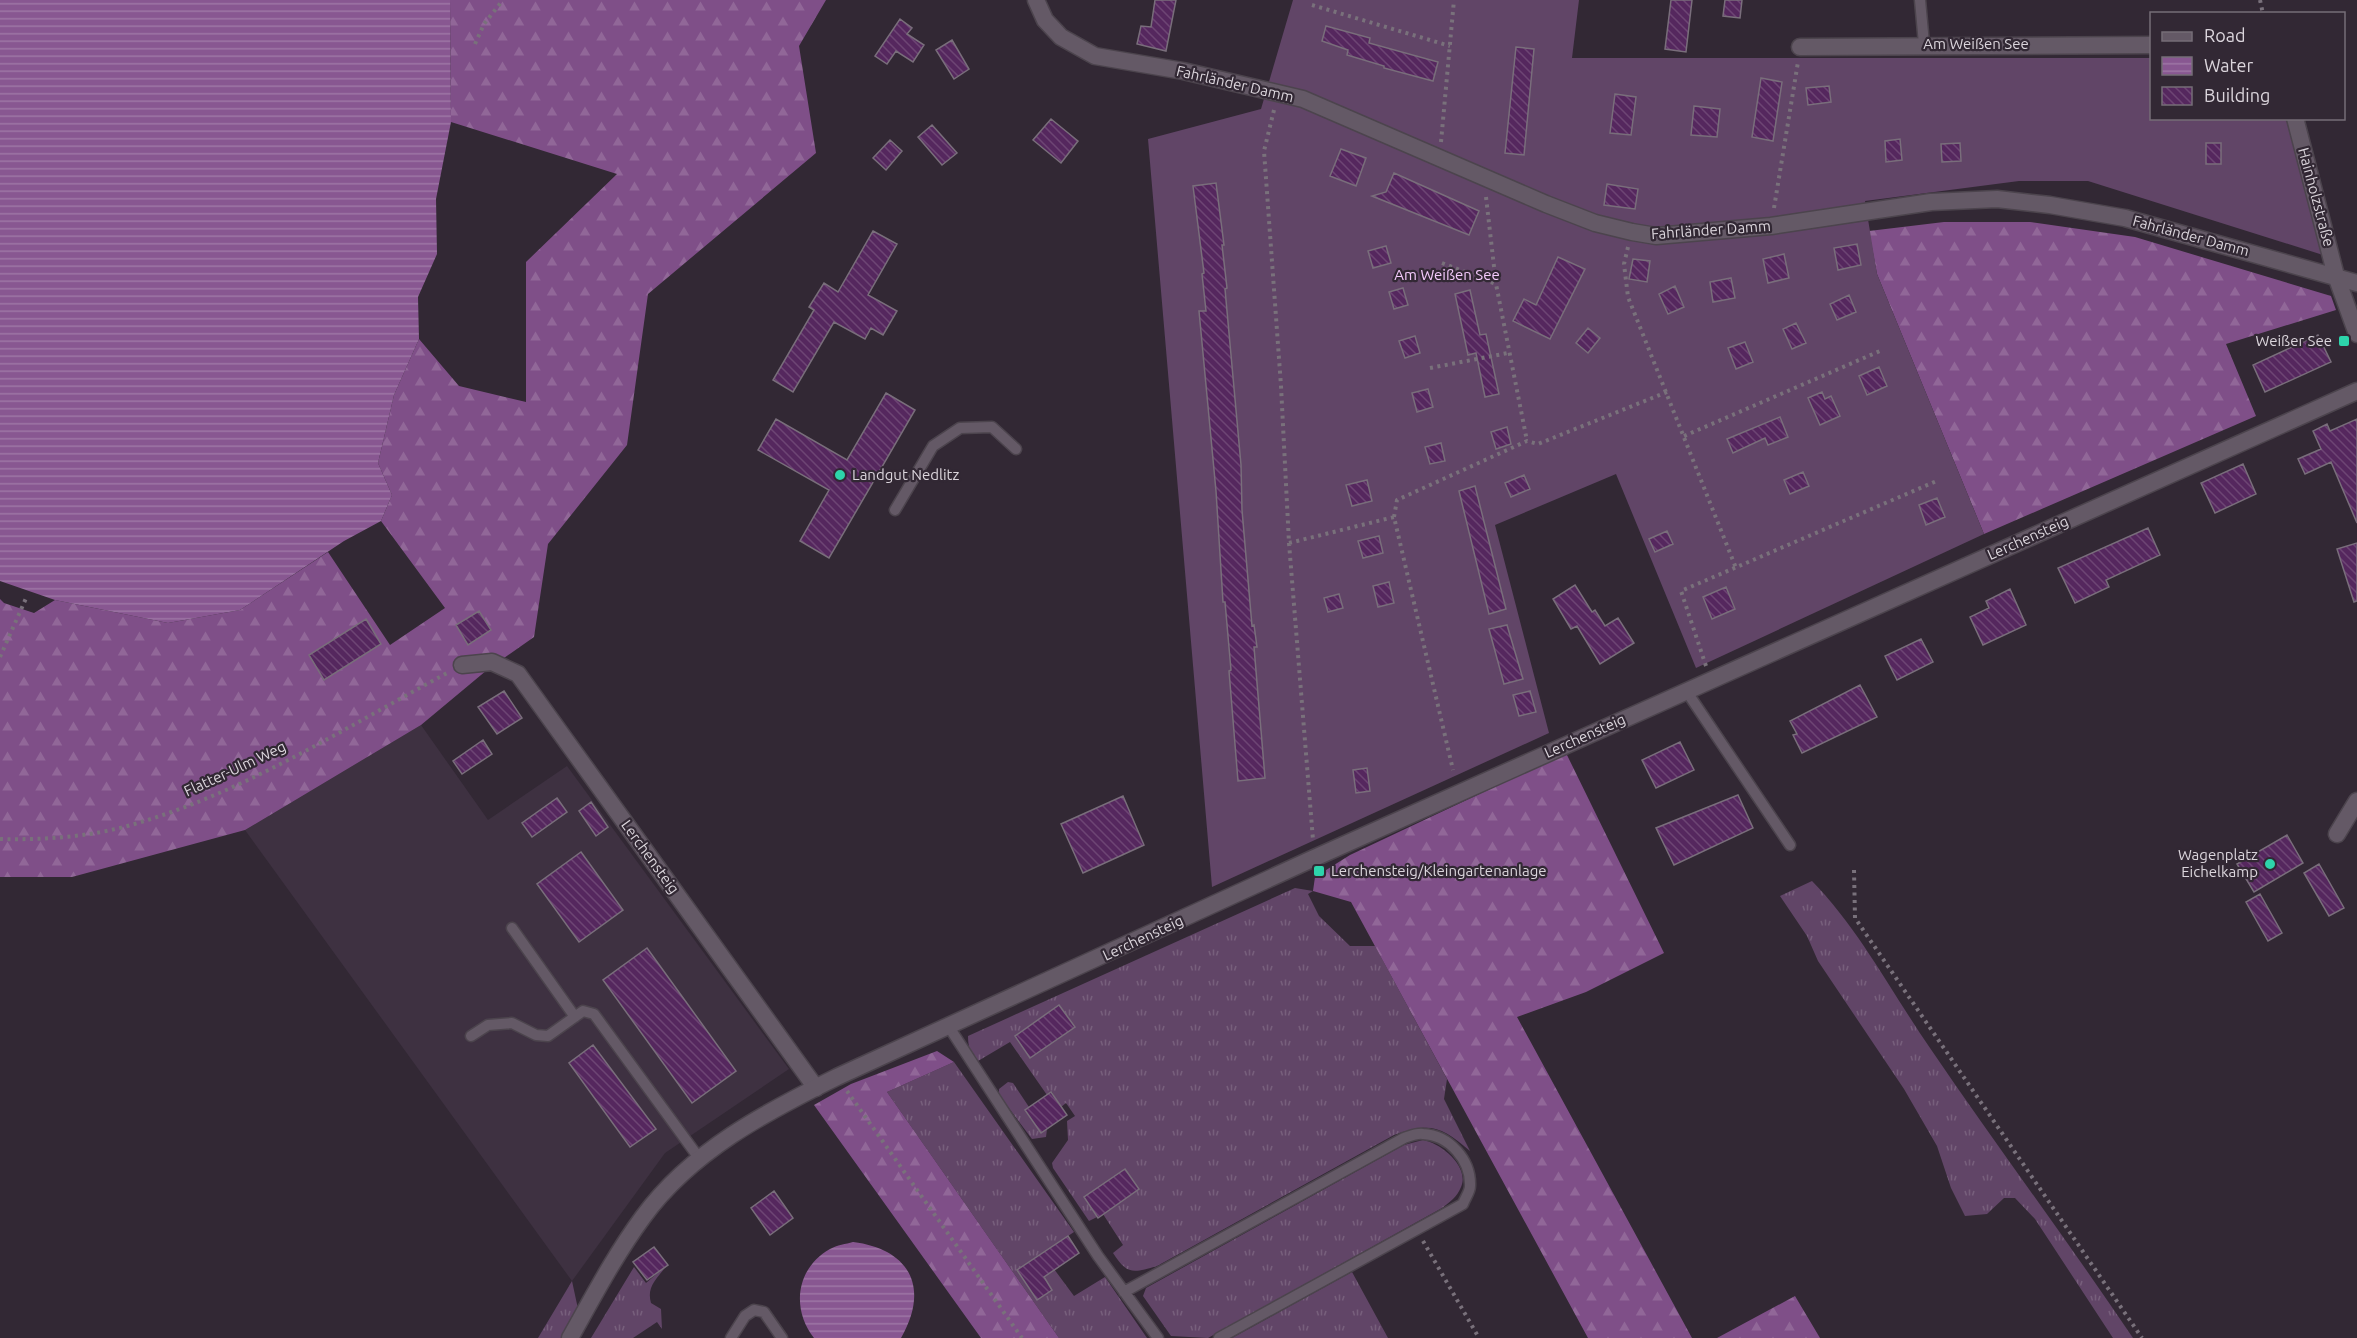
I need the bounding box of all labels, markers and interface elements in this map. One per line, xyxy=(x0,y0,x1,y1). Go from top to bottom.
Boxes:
legend xyxy=(2150,12,2345,120)
text: Road xyxy=(2204,25,2246,45)
street label: Am Weißen See xyxy=(1923,35,2029,52)
text: Water xyxy=(2204,55,2254,75)
street label: Fahrländer Damm xyxy=(1175,62,1295,105)
text: Building xyxy=(2204,85,2270,105)
street label: Hainholzstraße xyxy=(2295,146,2338,248)
street label: Fahrländer Damm xyxy=(2131,212,2251,259)
street label: Fahrländer Damm xyxy=(1651,217,1771,242)
park label: Am Weißen See xyxy=(1394,266,1500,283)
place label: Weißer See xyxy=(2256,332,2332,349)
marker: Weißer See xyxy=(2337,334,2351,348)
place label: Landgut Nedlitz xyxy=(852,466,959,483)
marker: Landgut Nedlitz xyxy=(833,468,847,482)
street label: Lerchensteig xyxy=(1985,512,2071,563)
street label: Lerchensteig xyxy=(1542,710,1628,761)
street label: Flatter-Ulm Weg xyxy=(181,738,288,800)
street label: Lerchensteig xyxy=(618,817,683,897)
place label: Wagenplatz Eichelkamp xyxy=(2178,846,2258,880)
marker: Wagenplatz Eichelkamp xyxy=(2263,857,2277,871)
place label: Lerchensteig/Kleingartenanlage xyxy=(1331,862,1547,879)
marker: Lerchensteig/Kleingartenanlage xyxy=(1312,864,1326,878)
street label: Lerchensteig xyxy=(1100,911,1186,964)

